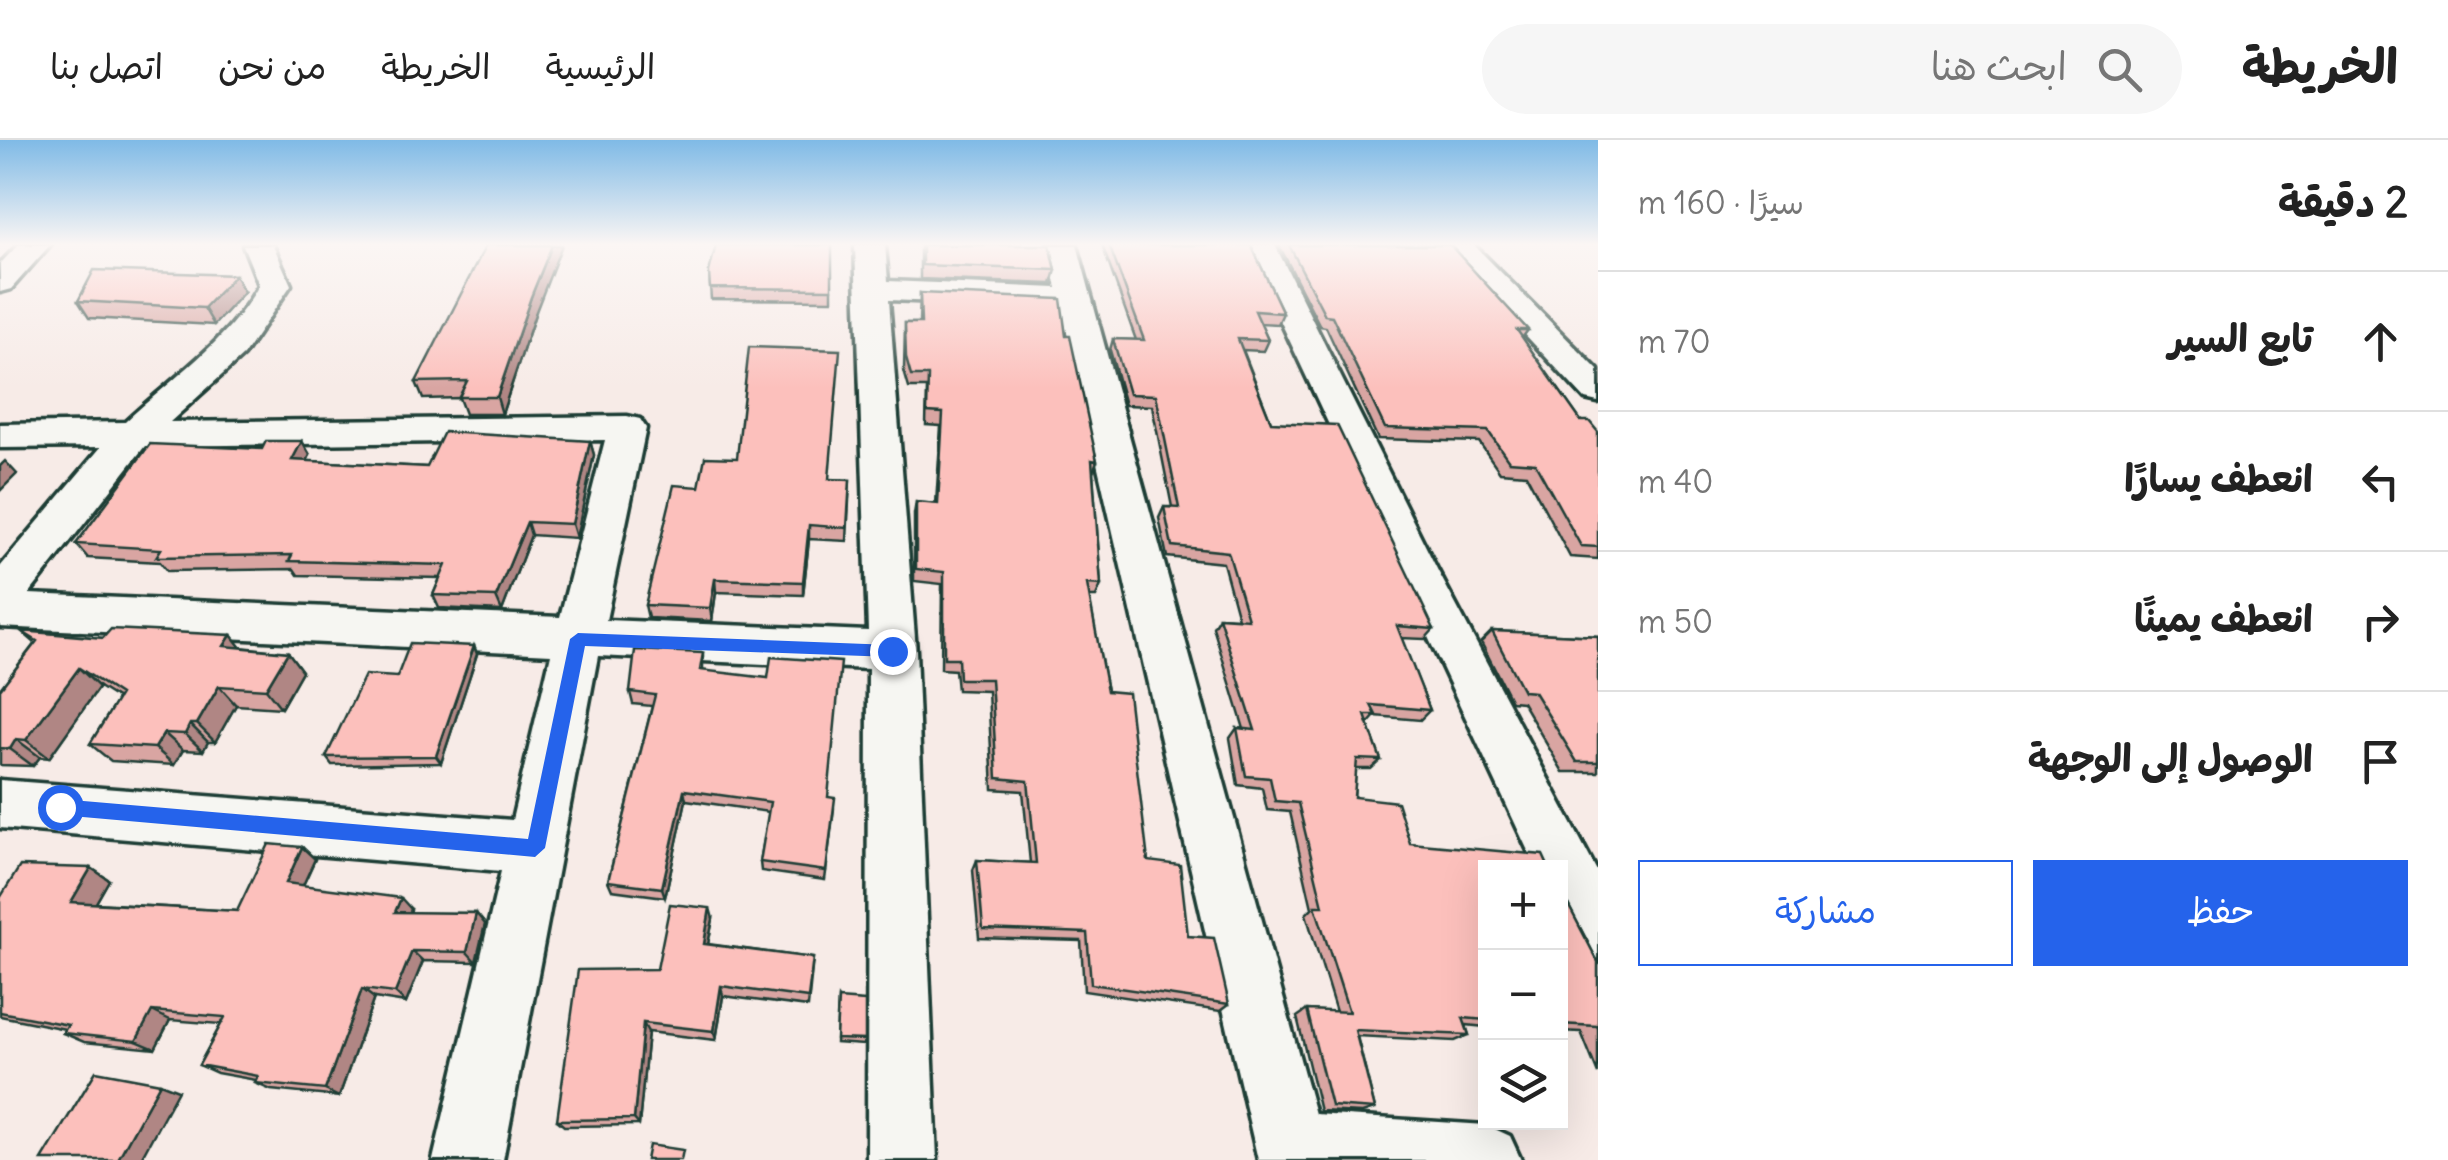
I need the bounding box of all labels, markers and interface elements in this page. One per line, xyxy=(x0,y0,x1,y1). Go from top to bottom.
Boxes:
search box xyxy=(1482,24,2182,114)
text: الخريطة xyxy=(2242,36,2398,96)
icon: search xyxy=(2092,42,2147,97)
text: ابحث هنا xyxy=(1931,43,2067,90)
text: اتصل بنا xyxy=(50,44,163,88)
text: من نحن xyxy=(218,44,326,88)
text: الخريطة xyxy=(381,44,491,88)
text: الرئيسية xyxy=(546,44,655,88)
text: 2 دقيقة xyxy=(2278,176,2408,228)
text: سيرًا · 160 m xyxy=(1638,182,1804,223)
icon: ahead xyxy=(2353,314,2408,369)
text: تابع السير xyxy=(2169,315,2313,362)
text: 70 m xyxy=(1638,321,1710,362)
icon: left xyxy=(2353,454,2408,509)
text: انعطف يسارًا xyxy=(2124,455,2313,502)
text: 40 m xyxy=(1638,461,1713,502)
icon: right xyxy=(2353,594,2408,649)
text: انعطف يمينًا xyxy=(2134,595,2313,642)
text: 50 m xyxy=(1638,601,1713,642)
route end xyxy=(870,629,916,675)
icon: arrive xyxy=(2353,734,2408,789)
text: الوصول إلى الوجهة xyxy=(2028,735,2313,782)
route start xyxy=(38,785,84,831)
map controls xyxy=(1478,860,1568,1130)
button: + xyxy=(1478,860,1568,950)
button: مشاركة xyxy=(1638,860,2013,966)
button: حفظ xyxy=(2033,860,2408,966)
button: − xyxy=(1478,950,1568,1040)
button: layers xyxy=(1478,1040,1568,1130)

